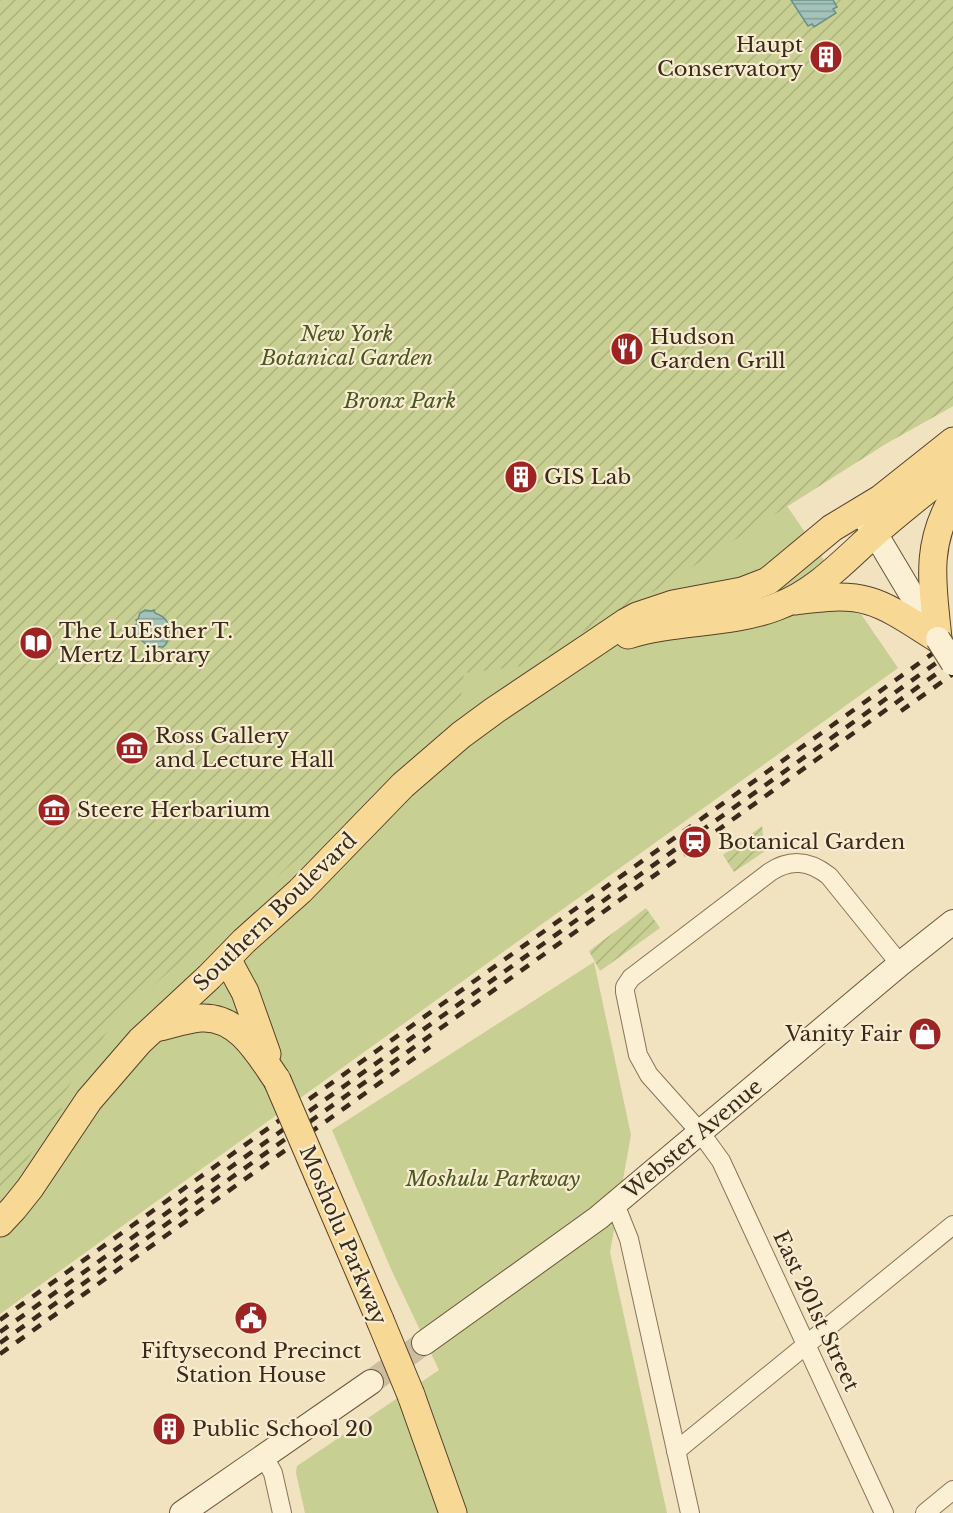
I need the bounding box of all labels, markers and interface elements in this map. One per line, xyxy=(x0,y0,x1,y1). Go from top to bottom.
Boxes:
place label: Haupt Conservatory xyxy=(657,32,804,82)
building icon: Haupt Conservatory xyxy=(808,39,844,75)
park label: New York Botanical Garden xyxy=(260,321,433,371)
place label: Hudson Garden Grill xyxy=(650,324,786,374)
restaurant icon: Hudson Garden Grill xyxy=(609,331,645,367)
park label: Bronx Park xyxy=(343,388,456,414)
building icon: GIS Lab xyxy=(503,459,539,495)
place label: GIS Lab xyxy=(544,464,631,490)
place label: The LuEsther T. Mertz Library xyxy=(59,618,233,668)
library icon: The LuEsther T. Mertz Library xyxy=(18,625,54,661)
place label: Ross Gallery and Lecture Hall xyxy=(155,723,335,773)
museum icon: Ross Gallery and Lecture Hall xyxy=(114,730,150,766)
museum icon: Steere Herbarium xyxy=(36,792,72,828)
place label: Steere Herbarium xyxy=(77,797,271,823)
station icon: Botanical Garden xyxy=(677,824,713,860)
street label: Southern Boulevard xyxy=(188,827,362,997)
place label: Botanical Garden xyxy=(718,829,905,855)
shop icon: Vanity Fair xyxy=(907,1016,943,1052)
place label: Vanity Fair xyxy=(784,1021,902,1047)
street label: Webster Avenue xyxy=(618,1073,768,1205)
street label: Mosholu Parkway xyxy=(294,1142,393,1329)
park label: Moshulu Parkway xyxy=(405,1166,580,1192)
street label: East 201st Street xyxy=(767,1227,865,1396)
public building icon: Fiftysecond Precinct Station House xyxy=(233,1300,269,1336)
place label: Fiftysecond Precinct Station House xyxy=(141,1338,361,1388)
building icon: Public School 20 xyxy=(151,1411,187,1447)
place label: Public School 20 xyxy=(192,1416,373,1442)

